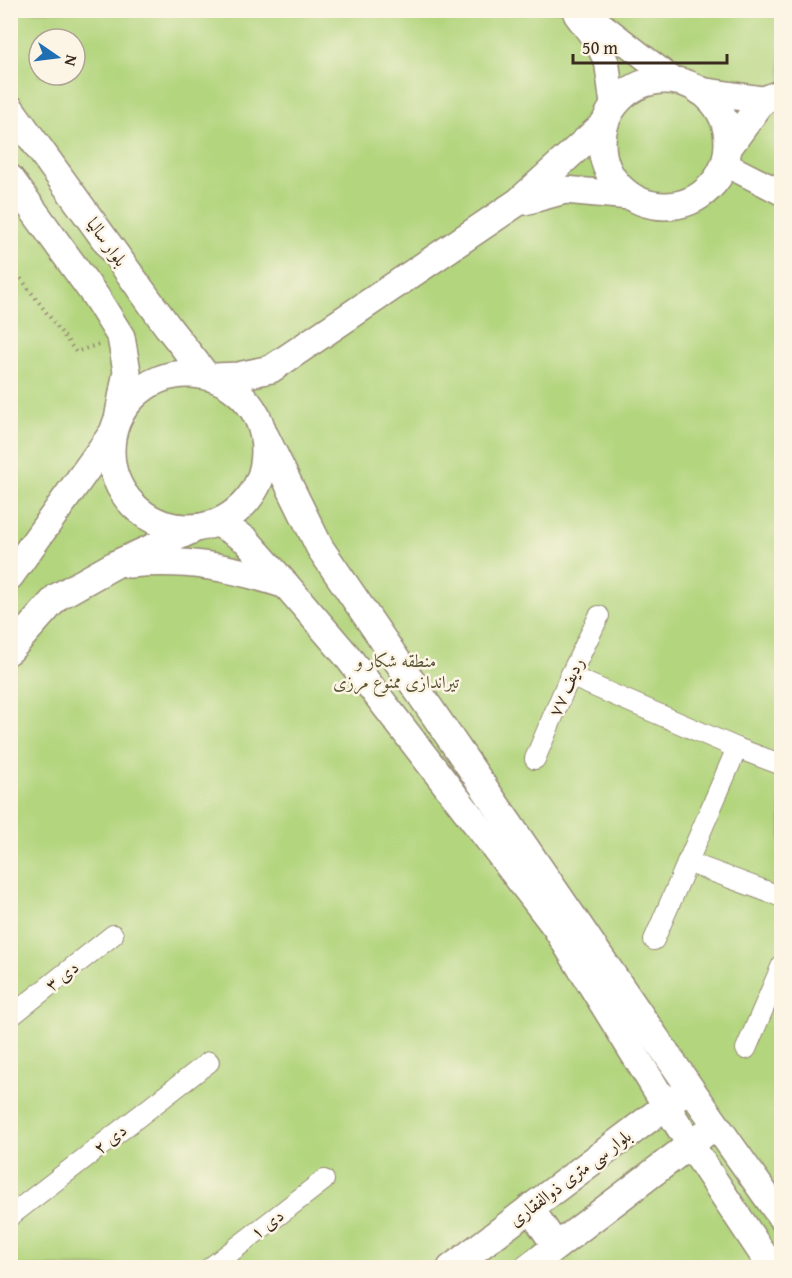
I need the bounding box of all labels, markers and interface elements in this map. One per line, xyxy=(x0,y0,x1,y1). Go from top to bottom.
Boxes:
north arrow xyxy=(27,27,87,87)
scale bar xyxy=(573,27,728,65)
text: 50 m xyxy=(582,34,618,61)
text: N xyxy=(59,53,84,69)
street label: بلوار سالیا xyxy=(80,212,134,272)
park label: منطقه شکار و تیراندازی ممنوع مرزی xyxy=(333,647,459,697)
street label: ردیف ۷۷ xyxy=(541,653,590,721)
street label: دی ۳ xyxy=(39,954,84,997)
street label: دی ۲ xyxy=(87,1117,132,1160)
street label: بلوار سی متری ذوالفقاری xyxy=(503,1122,637,1233)
street label: دی ۱ xyxy=(244,1202,289,1245)

